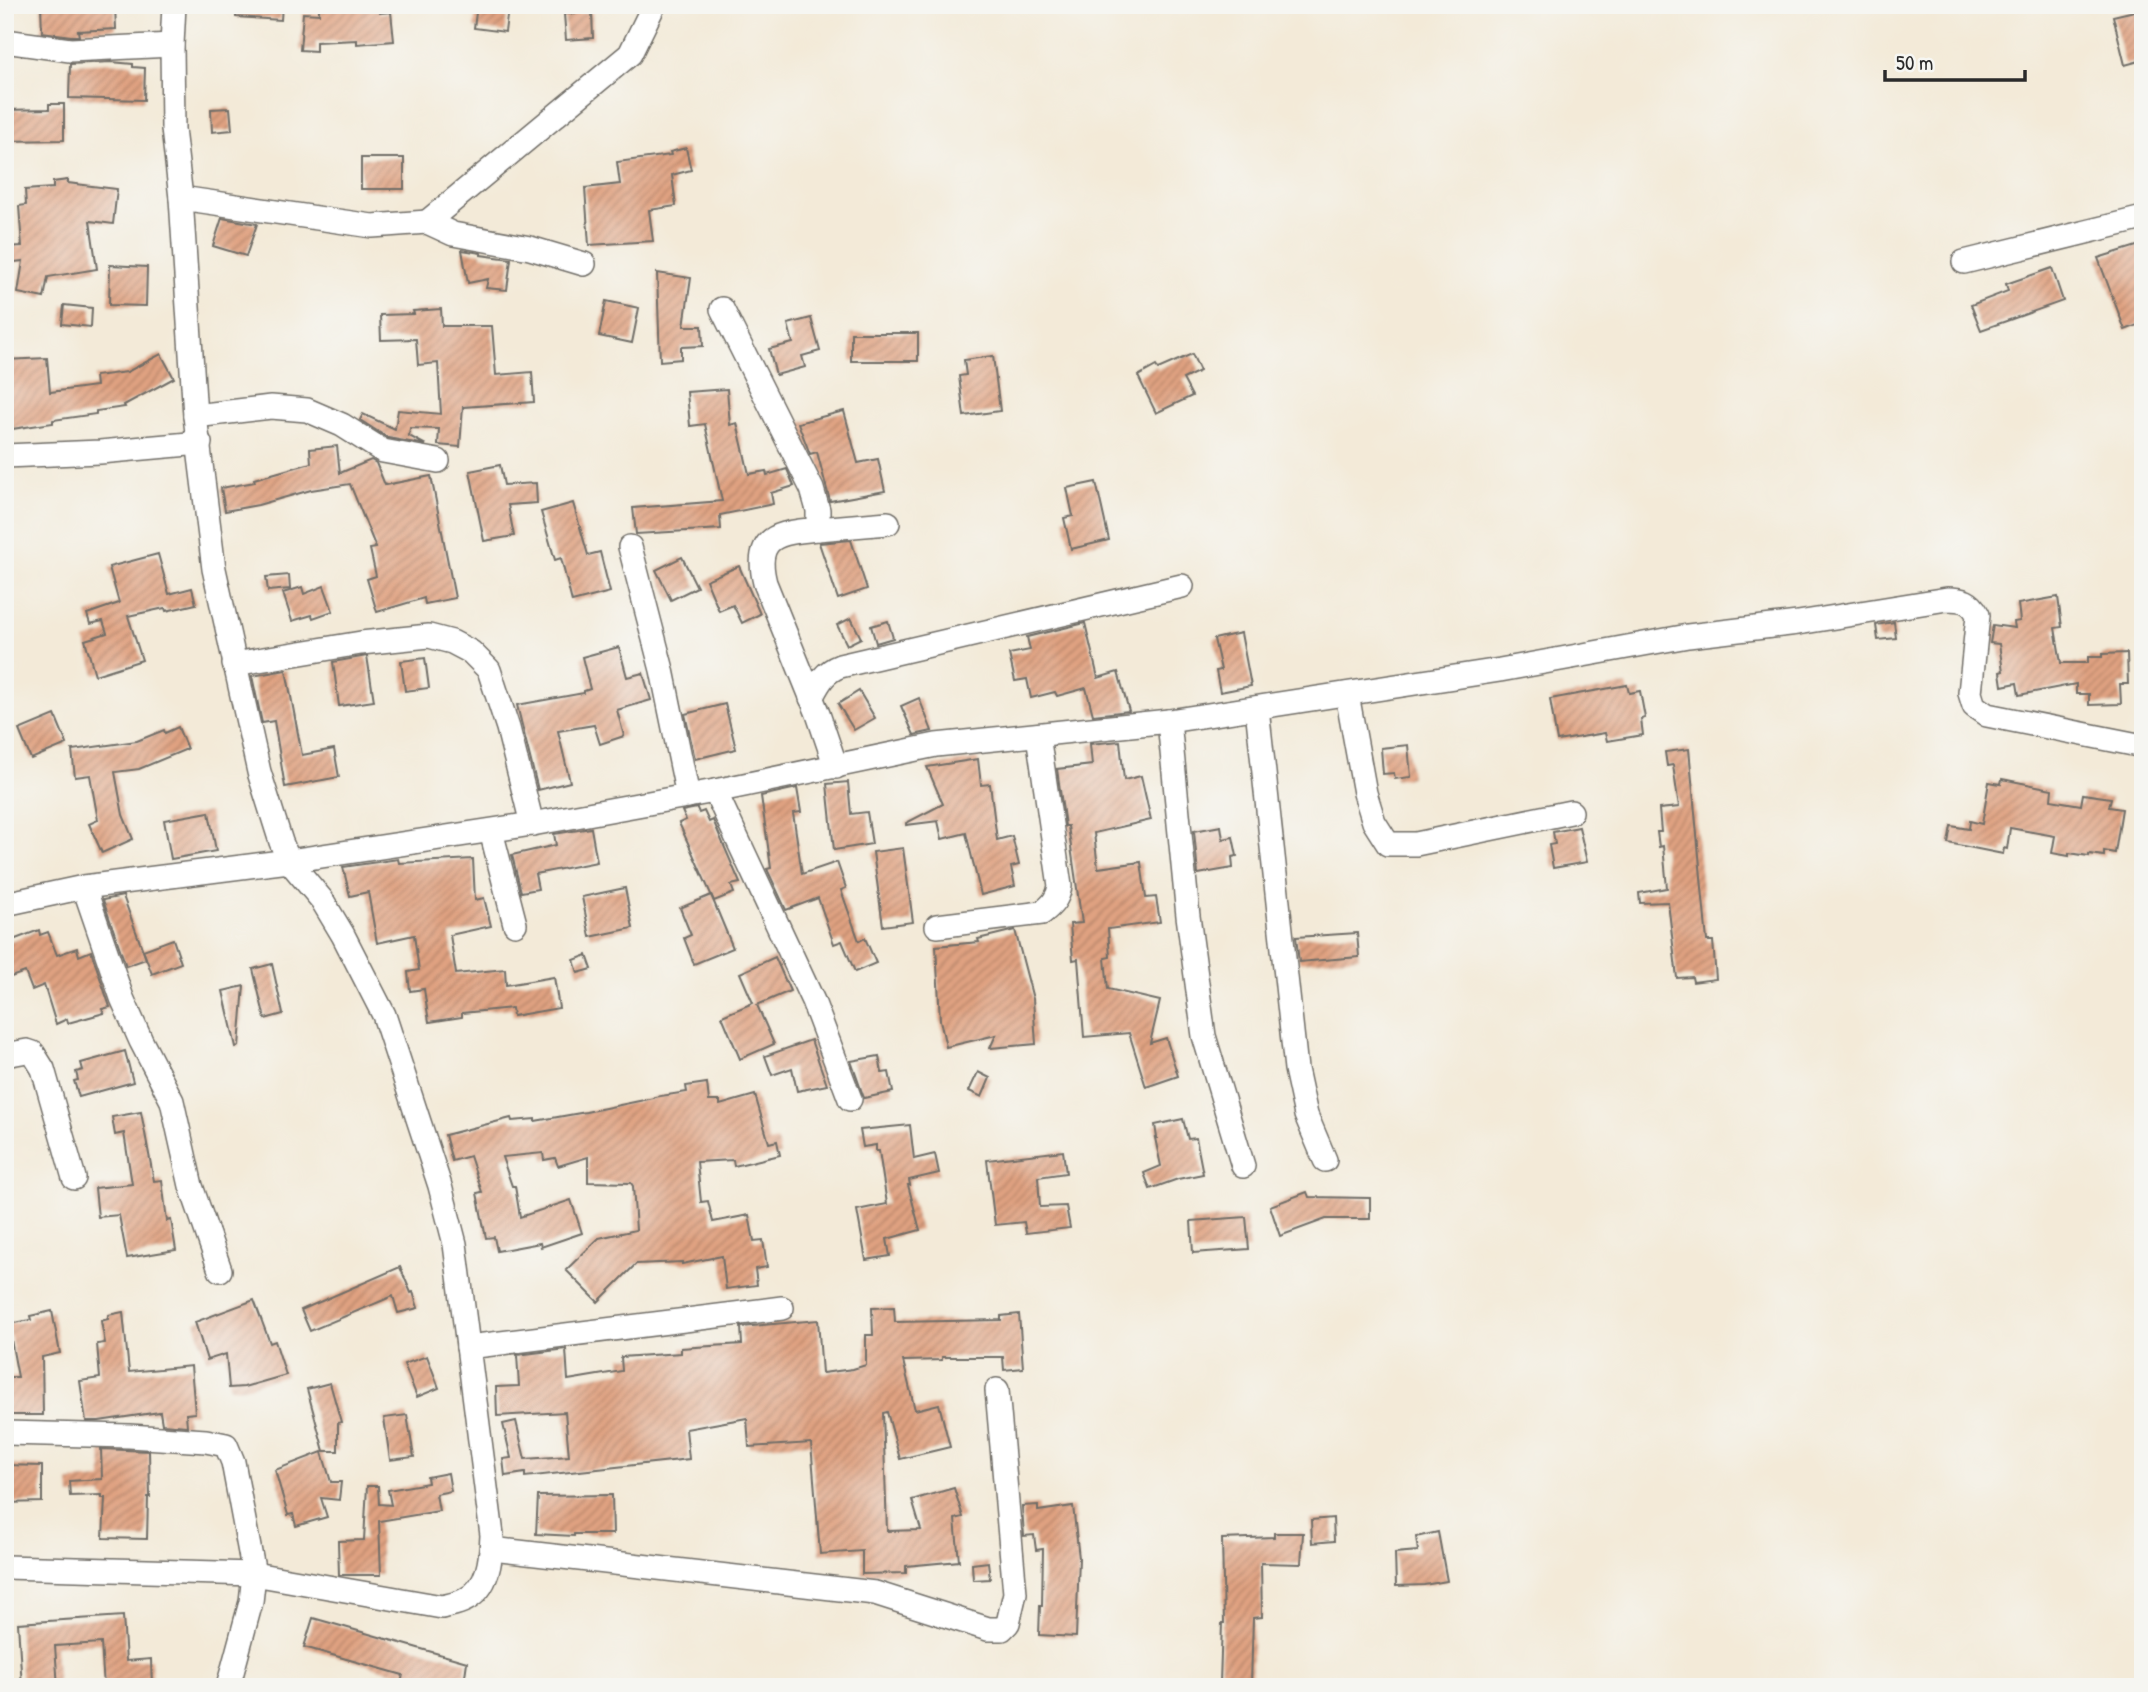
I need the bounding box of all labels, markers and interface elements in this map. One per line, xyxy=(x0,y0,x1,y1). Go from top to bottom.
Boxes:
scale bar xyxy=(1885,38,2025,82)
text: 50 m xyxy=(1896,48,1933,77)

